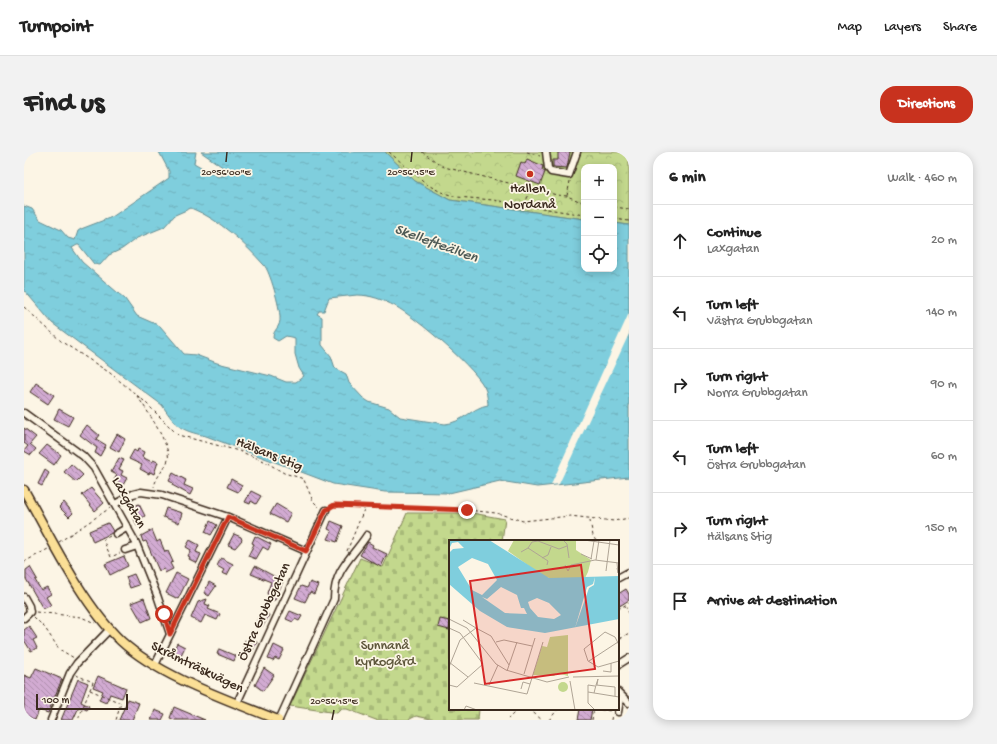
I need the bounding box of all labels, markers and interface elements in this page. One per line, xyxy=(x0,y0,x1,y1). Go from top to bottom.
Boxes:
text: Turnpoint xyxy=(20,16,92,39)
text: Map xyxy=(838,19,862,36)
text: Layers xyxy=(884,19,921,36)
text: Share xyxy=(943,19,977,36)
button: Directions xyxy=(880,86,973,123)
text: Find us xyxy=(24,88,104,121)
map controls xyxy=(581,164,617,272)
button: + xyxy=(581,164,617,200)
text: 20°56'00"E xyxy=(201,167,252,179)
text: 20°56'15"E xyxy=(387,167,436,179)
text: 6 min xyxy=(669,168,705,188)
marker: Hallen, Nordanå xyxy=(525,169,535,179)
text: Walk · 460 m xyxy=(887,171,957,186)
place label: Hallen, Nordanå xyxy=(504,181,557,214)
button: − xyxy=(581,200,617,236)
water label: Skellefteälven xyxy=(392,221,481,268)
text: Continue xyxy=(707,224,761,242)
icon: ahead xyxy=(669,230,691,252)
text: 20 m xyxy=(931,233,957,248)
button: locate xyxy=(581,236,617,272)
text: Laxgatan xyxy=(707,242,759,257)
text: Turn left xyxy=(707,296,758,314)
icon: left xyxy=(669,302,691,324)
text: 140 m xyxy=(926,305,957,320)
text: Västra Grubbgatan xyxy=(707,314,812,329)
text: Turn right xyxy=(707,368,767,386)
icon: right xyxy=(669,374,691,396)
text: 90 m xyxy=(931,377,957,392)
text: Norra Grubbgatan xyxy=(707,386,808,401)
street label: Hälsans Stig xyxy=(233,434,305,476)
text: Turn left xyxy=(707,440,758,458)
icon: left xyxy=(669,446,691,468)
text: 60 m xyxy=(931,449,957,464)
text: Östra Grubbgatan xyxy=(707,458,806,473)
street label: Laxgatan xyxy=(107,474,149,532)
route end xyxy=(458,501,476,519)
text: Turn right xyxy=(707,512,767,530)
icon: right xyxy=(669,518,691,540)
text: 150 m xyxy=(925,521,957,536)
text: Hälsans Stig xyxy=(707,530,772,545)
inset map xyxy=(449,540,619,710)
street label: Östra Grubbgatan xyxy=(235,560,295,664)
icon: arrive xyxy=(669,590,691,612)
text: Arrive at destination xyxy=(707,592,837,610)
route start xyxy=(155,605,173,623)
street label: Skråmträskvägen xyxy=(148,638,246,698)
park label: Sunnanå kyrkogård xyxy=(355,638,417,671)
scale bar xyxy=(36,692,128,711)
text: 100 m xyxy=(42,695,69,707)
text: 20°56'15"E xyxy=(310,696,359,708)

